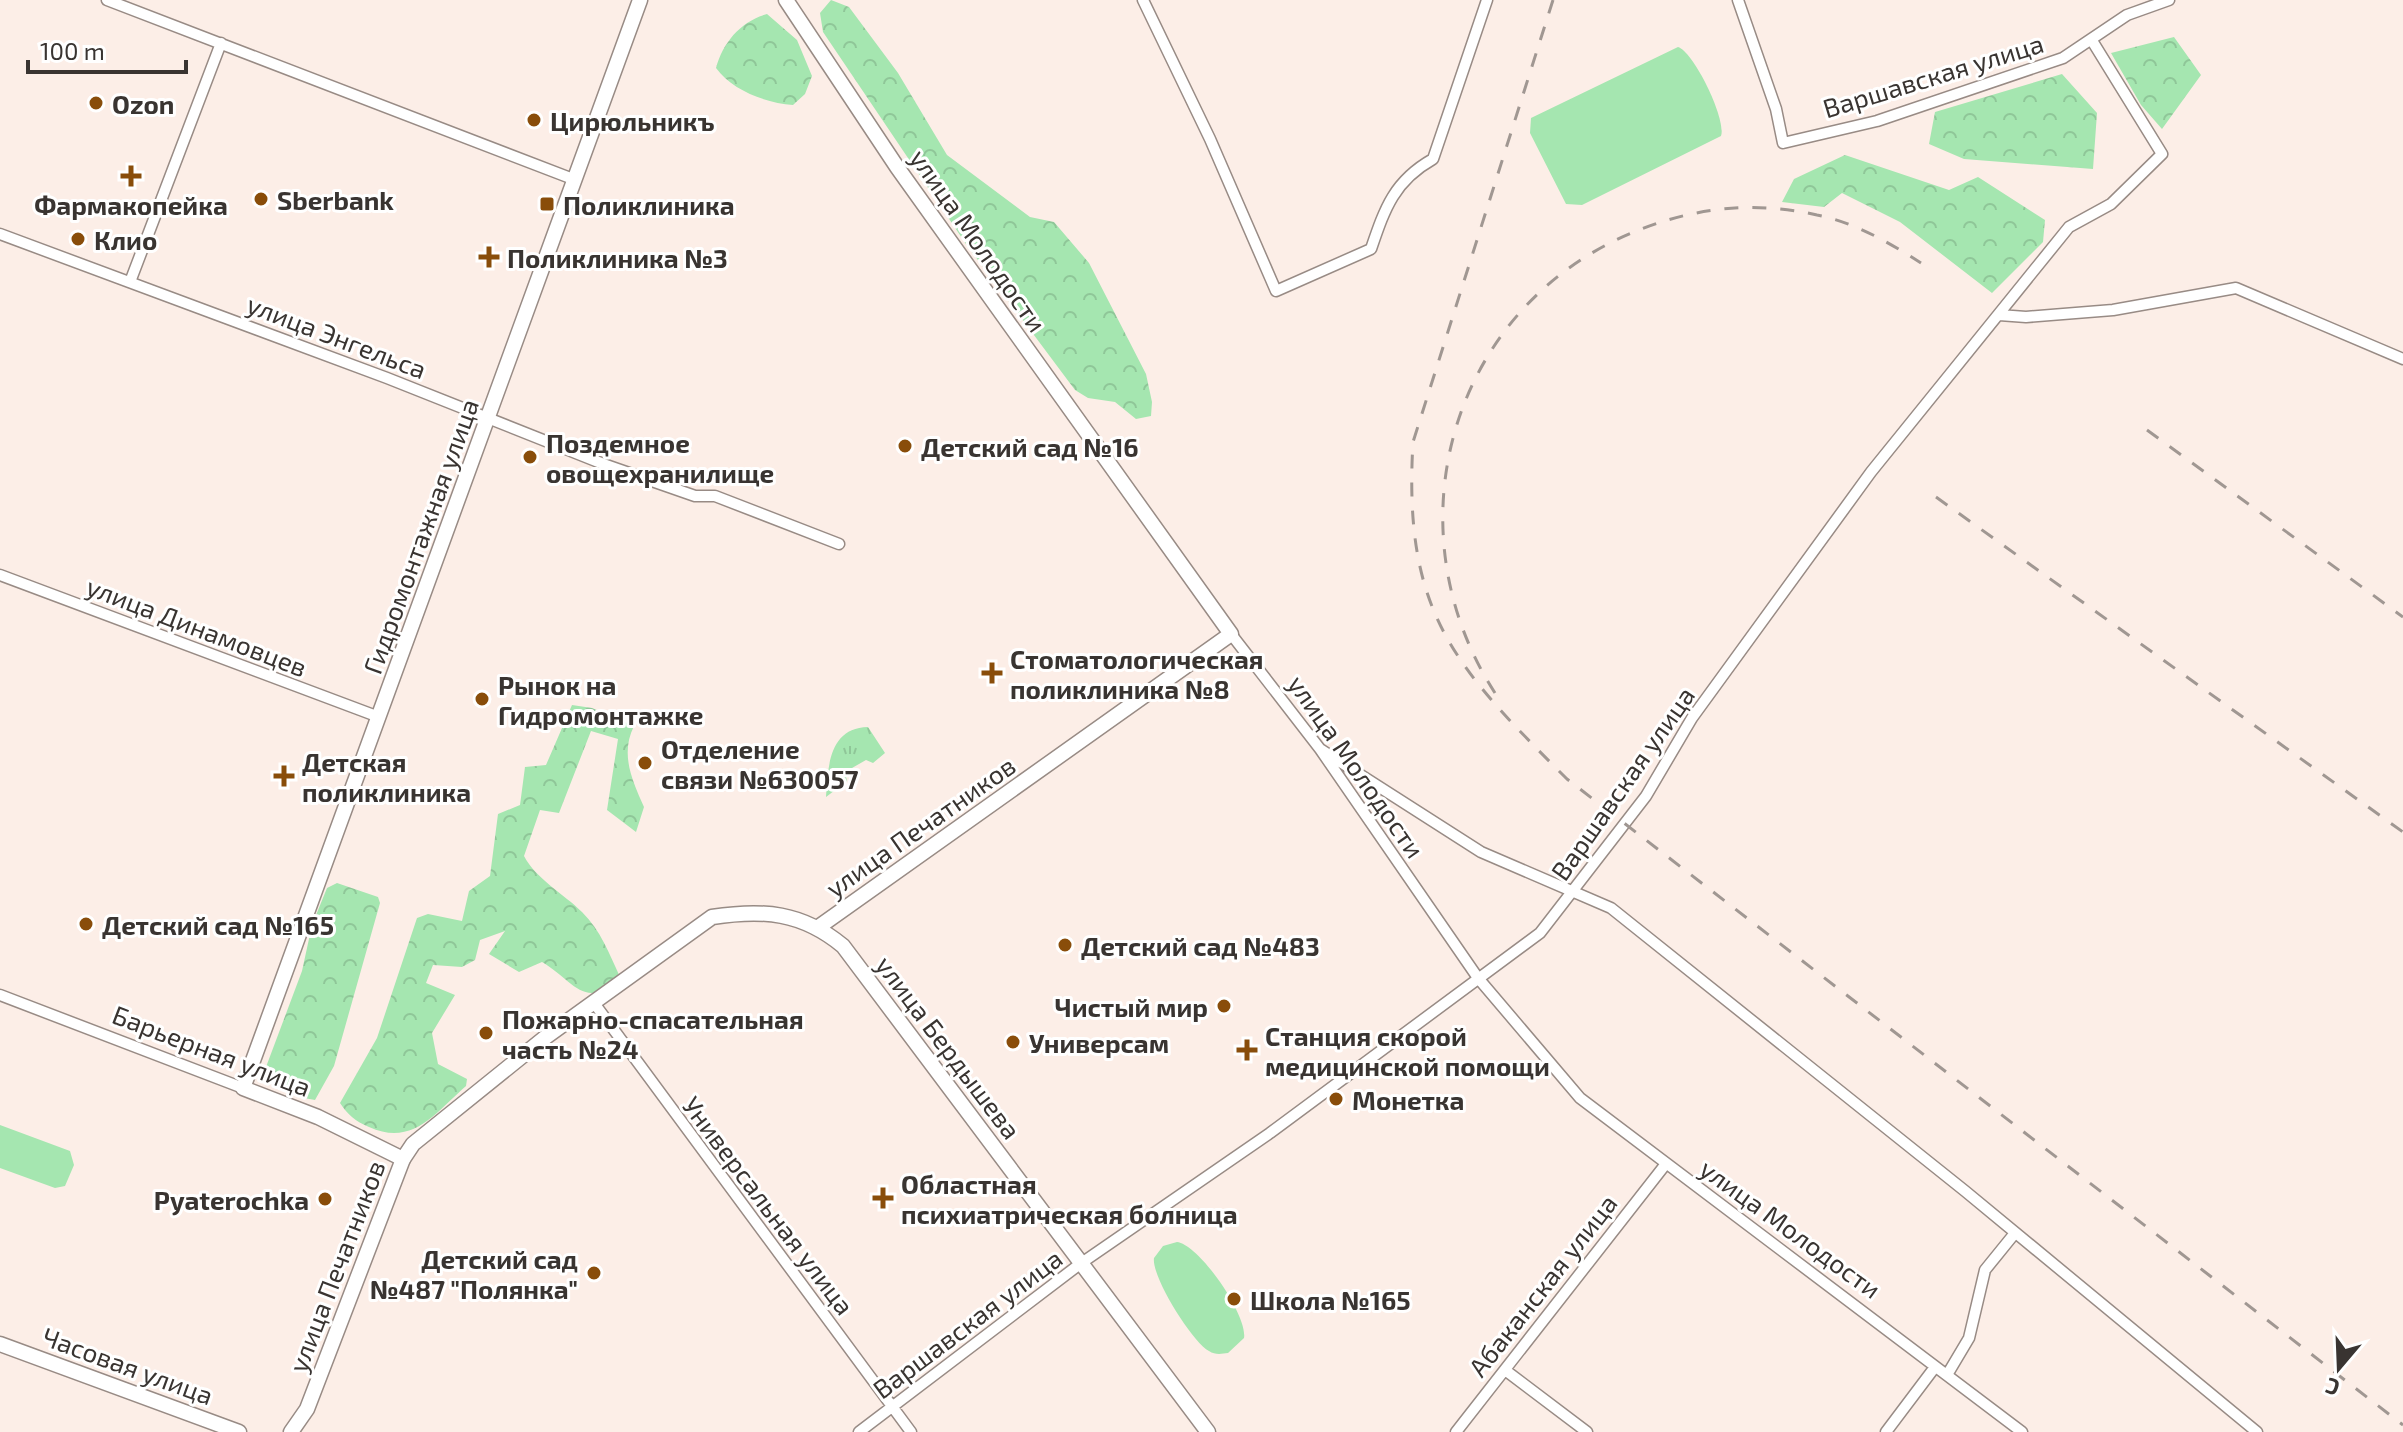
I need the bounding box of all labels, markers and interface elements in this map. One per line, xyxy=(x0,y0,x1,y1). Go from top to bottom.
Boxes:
scale bar xyxy=(28,24,186,74)
street label: Варшавская улица xyxy=(1819,27,2047,124)
text: 100 m xyxy=(40,36,105,65)
place label: Ozon xyxy=(112,88,174,119)
marker: Ozon xyxy=(87,94,105,112)
place label: Цирюльникъ xyxy=(550,105,715,136)
marker: Цирюльникъ xyxy=(525,111,543,129)
street label: улица Молодости xyxy=(904,143,1054,338)
marker: Фармакопейка xyxy=(122,167,140,185)
place label: Sberbank xyxy=(277,184,394,215)
place label: Фармакопейка xyxy=(34,189,228,220)
place label: Поликлиника xyxy=(563,189,735,220)
marker: Sberbank xyxy=(252,190,270,208)
marker: Поликлиника xyxy=(538,195,556,213)
place label: Клио xyxy=(94,224,157,255)
marker: Клио xyxy=(69,230,87,248)
place label: Поликлиника №3 xyxy=(507,242,728,273)
marker: Поликлиника №3 xyxy=(478,246,500,268)
street label: улица Энгельса xyxy=(243,288,431,385)
street label: Гидромонтажная улица xyxy=(356,394,485,678)
place label: Поздемное овощехранилище xyxy=(546,427,774,488)
place label: Детский сад №16 xyxy=(921,431,1139,462)
marker: Детский сад №16 xyxy=(896,437,914,455)
marker: Поздемное овощехранилище xyxy=(521,448,539,466)
street label: улица Динамовцев xyxy=(82,570,312,683)
place label: Стоматологическая поликлиника №8 xyxy=(1010,643,1264,704)
marker: Стоматологическая поликлиника №8 xyxy=(981,662,1003,684)
place label: Рынок на Гидромонтажке xyxy=(498,669,704,730)
street label: улица Молодости xyxy=(1282,669,1432,864)
street label: Варшавская улица xyxy=(1544,680,1701,886)
marker: Рынок на Гидромонтажке xyxy=(473,690,491,708)
place label: Отделение связи №630057 xyxy=(661,733,859,794)
place label: Детская поликлиника xyxy=(302,746,471,807)
street label: улица Печатников xyxy=(819,749,1021,904)
marker: Отделение связи №630057 xyxy=(636,754,654,772)
marker: Детская поликлиника xyxy=(273,765,295,787)
place label: Детский сад №165 xyxy=(102,909,334,940)
marker: Детский сад №165 xyxy=(77,915,95,933)
place label: Детский сад №483 xyxy=(1081,930,1320,961)
marker: Детский сад №483 xyxy=(1056,936,1074,954)
street label: улица Бердышева xyxy=(869,949,1028,1145)
place label: Чистый мир xyxy=(1055,991,1208,1022)
marker: Чистый мир xyxy=(1215,997,1233,1015)
street label: Барьерная улица xyxy=(108,998,315,1103)
place label: Пожарно-спасательная часть №24 xyxy=(502,1003,804,1064)
place label: Станция скорой медицинской помощи xyxy=(1265,1020,1550,1081)
marker: Пожарно-спасательная часть №24 xyxy=(477,1024,495,1042)
place label: Универсам xyxy=(1029,1027,1169,1058)
marker: Универсам xyxy=(1004,1033,1022,1051)
marker: Станция скорой медицинской помощи xyxy=(1236,1039,1258,1061)
place label: Монетка xyxy=(1352,1084,1464,1115)
street label: Универсальная улица xyxy=(676,1090,861,1321)
marker: Монетка xyxy=(1327,1090,1345,1108)
street label: улица Молодости xyxy=(1694,1152,1887,1305)
street label: улица Печатников xyxy=(281,1156,392,1377)
place label: Областная психиатрическая болница xyxy=(901,1168,1238,1229)
place label: Pyaterochka xyxy=(154,1184,309,1216)
marker: Областная психиатрическая болница xyxy=(872,1187,894,1209)
street label: Абаканская улица xyxy=(1461,1188,1623,1383)
marker: Pyaterochka xyxy=(316,1190,334,1208)
street label: Варшавская улица xyxy=(866,1242,1068,1405)
place label: Детский сад №487 "Полянка" xyxy=(370,1243,578,1304)
marker: Детский сад №487 "Полянка" xyxy=(585,1264,603,1282)
place label: Школа №165 xyxy=(1250,1284,1411,1315)
marker: Школа №165 xyxy=(1225,1290,1243,1308)
street label: Часовая улица xyxy=(38,1320,218,1411)
north arrow xyxy=(2299,1328,2379,1408)
text: С xyxy=(2322,1373,2343,1402)

